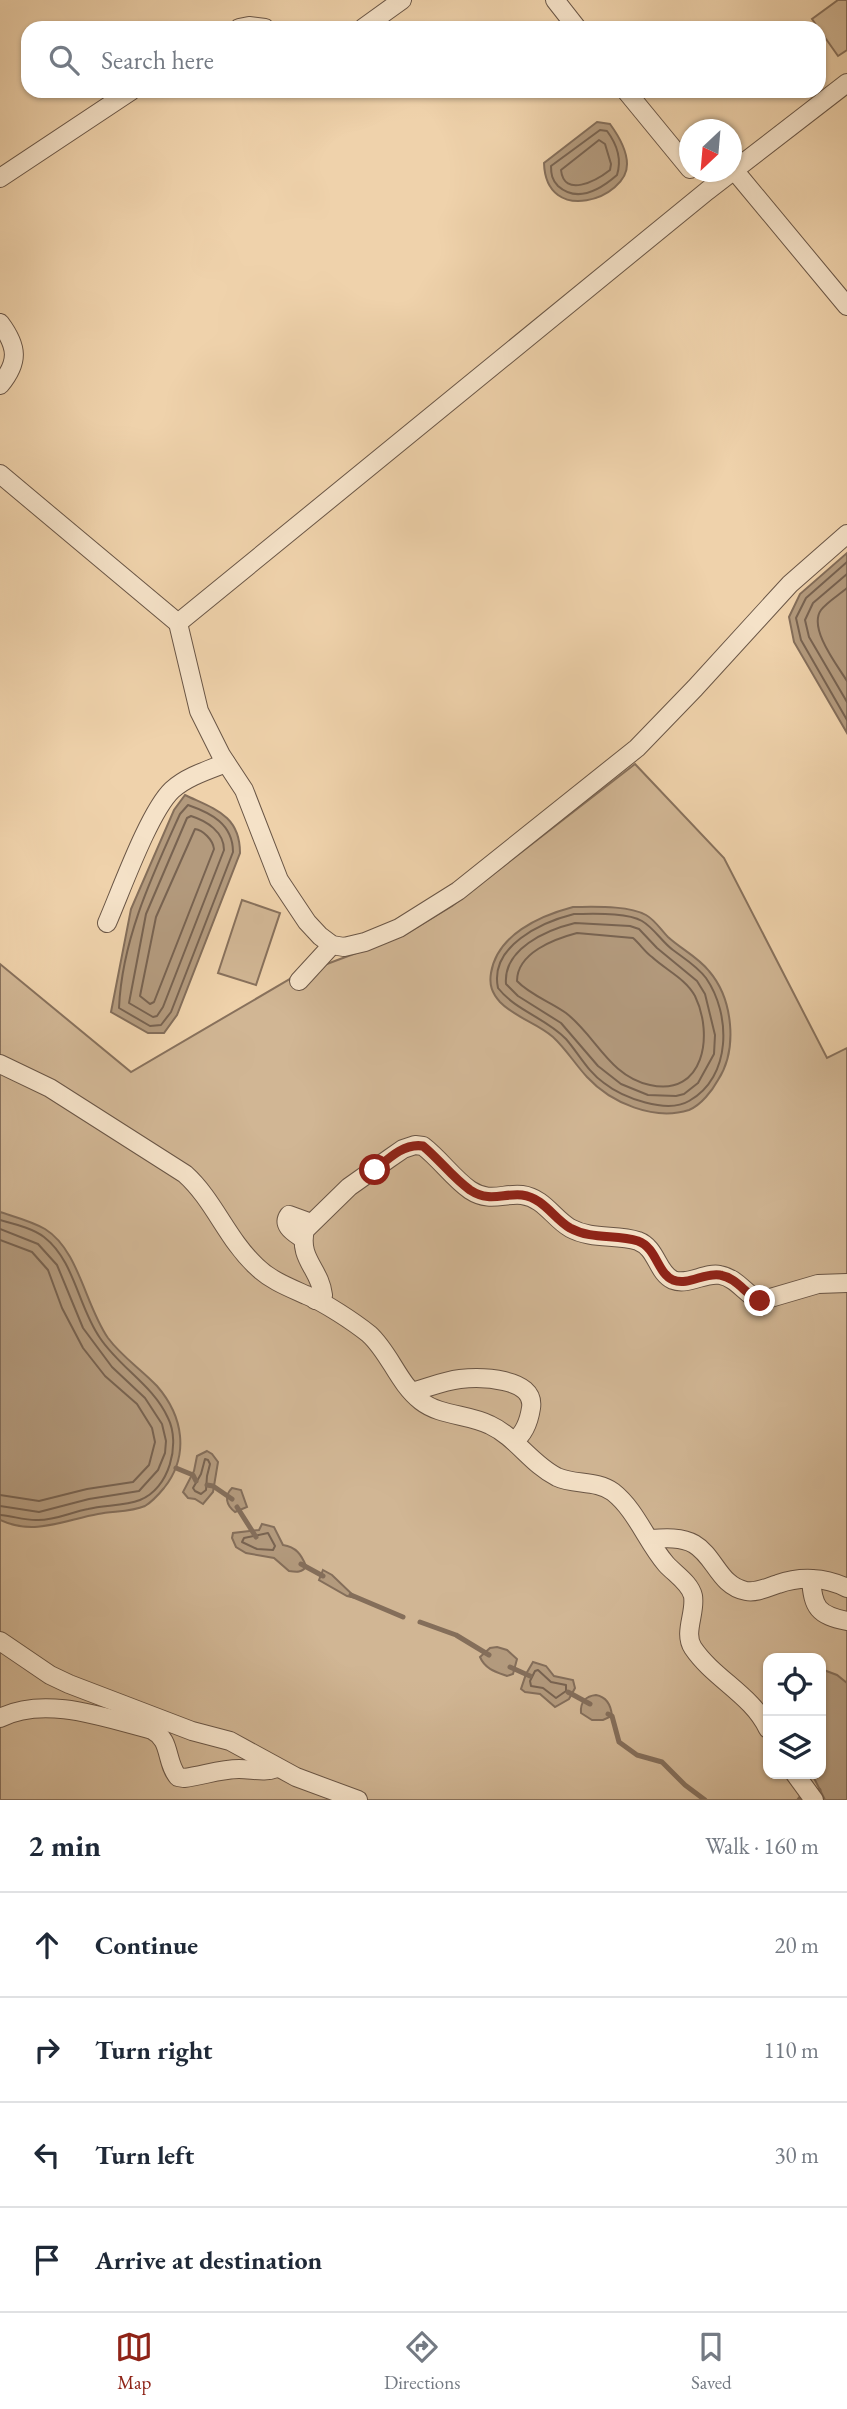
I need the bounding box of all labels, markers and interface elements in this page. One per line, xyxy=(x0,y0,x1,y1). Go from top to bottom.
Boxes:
search box xyxy=(21,21,826,98)
icon: search xyxy=(45,41,83,79)
text: Search here xyxy=(101,43,214,77)
north arrow xyxy=(679,119,742,182)
route start xyxy=(359,1154,390,1185)
route end xyxy=(744,1285,775,1316)
map controls xyxy=(763,1653,826,1779)
button: locate xyxy=(763,1653,826,1716)
button: layers xyxy=(763,1716,826,1779)
text: 2 min xyxy=(28,1826,101,1865)
text: Walk · 160 m xyxy=(705,1831,819,1861)
icon: ahead xyxy=(28,1926,66,1964)
text: Continue xyxy=(95,1928,198,1962)
text: 20 m xyxy=(774,1930,819,1960)
icon: right xyxy=(28,2031,66,2069)
text: Turn right xyxy=(95,2033,213,2067)
text: 110 m xyxy=(763,2035,819,2065)
icon: left xyxy=(28,2136,66,2174)
text: Turn left xyxy=(95,2138,194,2172)
text: 30 m xyxy=(774,2140,819,2170)
icon: arrive xyxy=(28,2241,66,2279)
text: Arrive at destination xyxy=(95,2243,322,2277)
tab: Map xyxy=(115,2328,153,2395)
tab: Directions xyxy=(384,2328,460,2395)
tab: Saved xyxy=(691,2328,732,2395)

